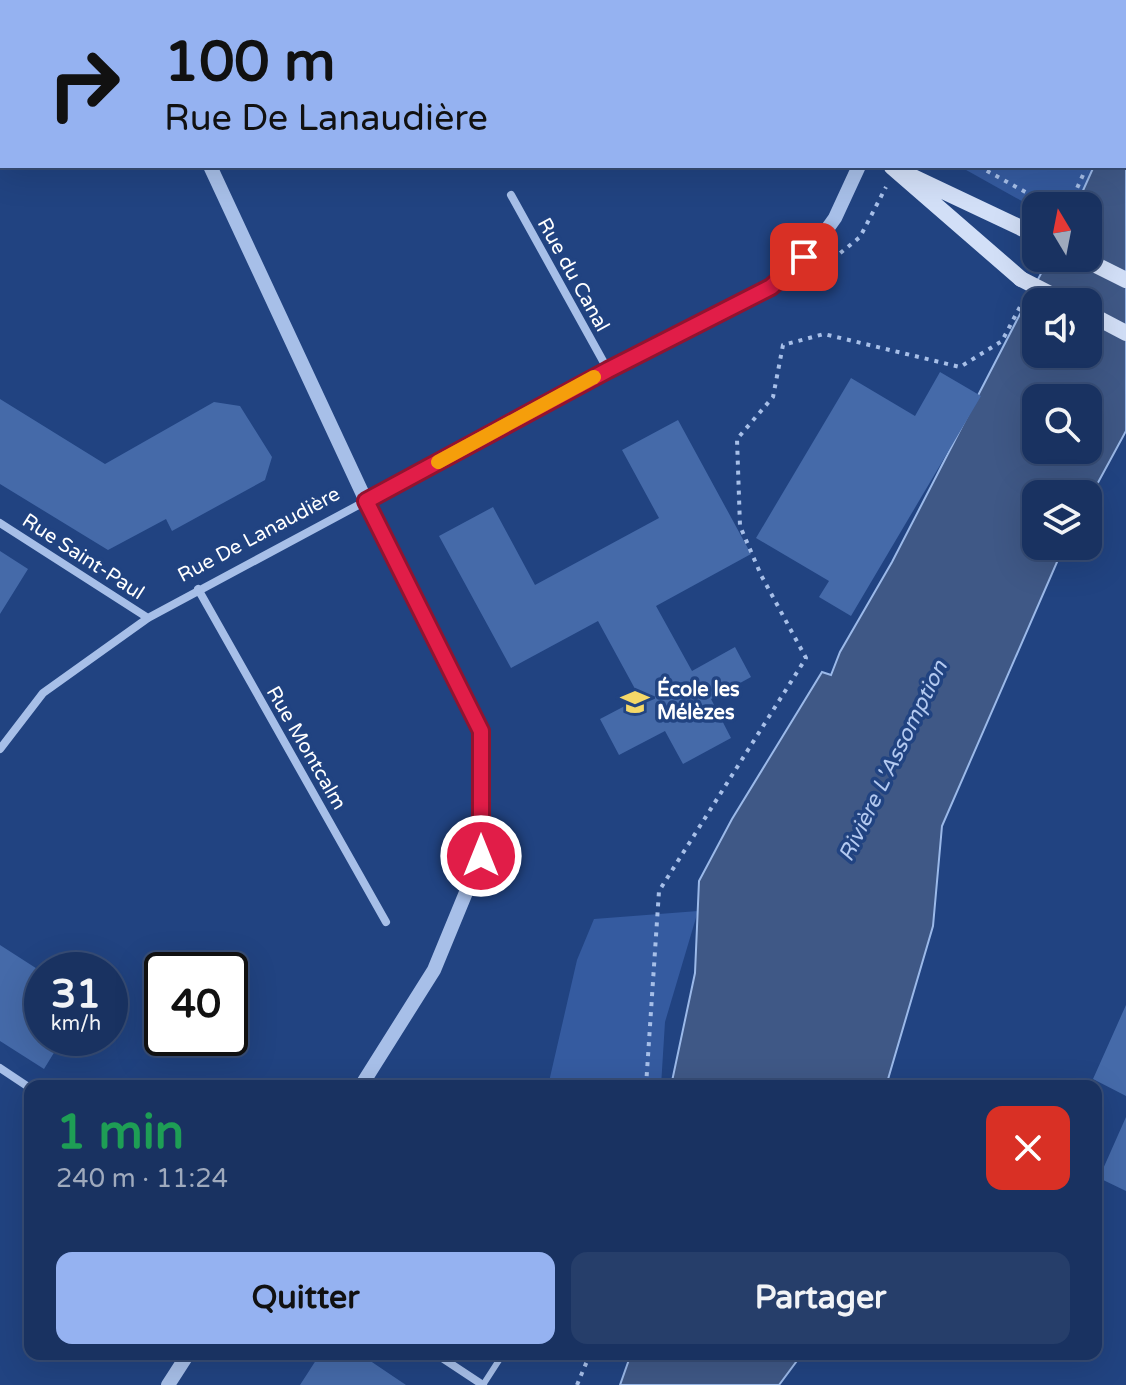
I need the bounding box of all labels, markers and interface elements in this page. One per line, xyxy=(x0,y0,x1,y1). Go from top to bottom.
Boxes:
text: 100 m xyxy=(164,29,335,96)
icon: right xyxy=(32,32,136,136)
text: Rue De Lanaudière xyxy=(164,97,488,140)
north arrow xyxy=(1022,192,1102,272)
map controls xyxy=(1022,192,1102,560)
street label: Rue du Canal xyxy=(532,214,614,336)
pin xyxy=(770,223,838,291)
icon: arrive xyxy=(782,235,826,279)
button: sound xyxy=(1022,288,1102,368)
button: search xyxy=(1022,384,1102,464)
button: layers xyxy=(1022,480,1102,560)
street label: Rue De Lanaudière xyxy=(174,482,344,588)
street label: Rue Saint-Paul xyxy=(18,509,148,605)
water label: Rivière L'Assomption xyxy=(833,656,953,866)
place label: École les Mélèzes xyxy=(657,676,740,725)
street label: Rue Montcalm xyxy=(261,682,351,814)
school or university icon: École les Mélèzes xyxy=(620,687,650,717)
position arrow xyxy=(439,814,523,898)
speed limit sign: 40 xyxy=(144,952,248,1056)
text: 31 xyxy=(51,970,101,1018)
text: km/h xyxy=(51,1012,101,1036)
text: 1 min xyxy=(56,1104,184,1162)
button: close xyxy=(986,1106,1070,1190)
text: 240 m · 11:24 xyxy=(56,1163,228,1194)
button: Quitter xyxy=(56,1252,555,1344)
button: Partager xyxy=(571,1252,1070,1344)

